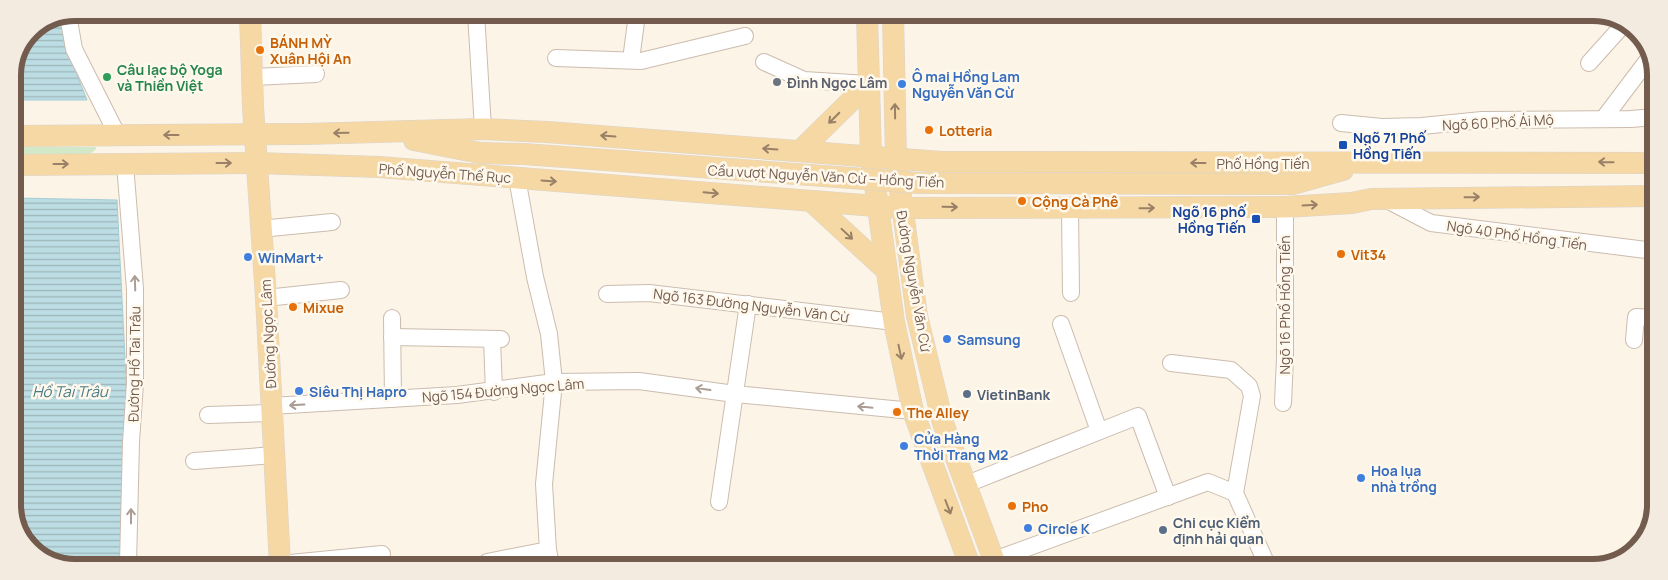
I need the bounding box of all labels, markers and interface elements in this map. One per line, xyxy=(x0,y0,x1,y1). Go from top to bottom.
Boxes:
place label: BÁNH MỲ Xuân Hội An xyxy=(270,33,351,68)
marker: BÁNH MỲ Xuân Hội An xyxy=(254,44,266,56)
place label: Câu lạc bộ Yoga và Thiền Việt xyxy=(117,60,223,95)
place label: Ô mai Hồng Lam Nguyễn Văn Cừ xyxy=(912,67,1020,102)
marker: Câu lạc bộ Yoga và Thiền Việt xyxy=(101,71,113,83)
place label: Đình Ngọc Lâm xyxy=(787,73,887,92)
marker: Đình Ngọc Lâm xyxy=(771,76,783,88)
marker: Ô mai Hồng Lam Nguyễn Văn Cừ xyxy=(896,78,908,90)
one-way arrow xyxy=(890,103,900,120)
street label: Ngõ 60 Phố Ái Mộ xyxy=(1442,110,1554,134)
one-way arrow xyxy=(828,111,840,124)
place label: Lotteria xyxy=(939,121,992,140)
marker: Lotteria xyxy=(923,124,935,136)
place label: Ngõ 71 Phố Hồng Tiến xyxy=(1353,128,1427,163)
one-way arrow xyxy=(333,129,349,138)
one-way arrow xyxy=(163,130,179,140)
one-way arrow xyxy=(601,132,617,141)
marker: Ngõ 71 Phố Hồng Tiến xyxy=(1337,139,1349,151)
one-way arrow xyxy=(763,144,779,154)
street label: Phố Hồng Tiến xyxy=(1216,154,1310,173)
one-way arrow xyxy=(1598,157,1614,167)
one-way arrow xyxy=(216,158,232,168)
one-way arrow xyxy=(1191,158,1207,168)
one-way arrow xyxy=(53,159,69,169)
street label: Phố Nguyễn Thế Rục xyxy=(378,159,512,187)
street label: Cầu vượt Nguyễn Văn Cừ – Hồng Tiến xyxy=(707,160,945,192)
one-way arrow xyxy=(541,176,557,185)
one-way arrow xyxy=(703,188,719,198)
place label: Cộng Cà Phê xyxy=(1032,192,1119,211)
one-way arrow xyxy=(1463,192,1479,202)
marker: Cộng Cà Phê xyxy=(1016,195,1028,207)
one-way arrow xyxy=(1301,201,1317,210)
one-way arrow xyxy=(942,202,958,212)
place label: Ngõ 16 phố Hồng Tiến xyxy=(1172,202,1247,237)
one-way arrow xyxy=(1139,203,1155,213)
street label: Đường Nguyễn Văn Cừ xyxy=(892,209,936,354)
marker: Ngõ 16 phố Hồng Tiến xyxy=(1250,213,1262,225)
street label: Ngõ 40 Phố Hồng Tiến xyxy=(1446,216,1588,254)
one-way arrow xyxy=(841,228,854,240)
street label: Ngõ 16 Phố Hồng Tiến xyxy=(1275,236,1294,374)
place label: Vit34 xyxy=(1351,245,1386,264)
place label: WinMart+ xyxy=(258,248,324,267)
marker: Vit34 xyxy=(1335,248,1347,260)
marker: WinMart+ xyxy=(242,251,254,263)
one-way arrow xyxy=(130,276,139,292)
street label: Đường Ngọc Lâm xyxy=(256,279,280,389)
street label: Ngõ 163 Đường Nguyễn Văn Cừ xyxy=(652,284,850,326)
place label: Mixue xyxy=(303,298,344,317)
marker: Mixue xyxy=(287,301,299,313)
street label: Đường Hồ Tai Trâu xyxy=(123,306,145,422)
place label: Samsung xyxy=(957,330,1021,349)
marker: Samsung xyxy=(941,333,953,345)
one-way arrow xyxy=(896,343,905,359)
street label: Ngõ 154 Đường Ngọc Lâm xyxy=(421,373,585,407)
water label: Hồ Tai Trâu xyxy=(32,381,109,402)
place label: Siêu Thị Hapro xyxy=(309,382,407,401)
one-way arrow xyxy=(696,384,712,394)
marker: Siêu Thị Hapro xyxy=(293,385,305,397)
place label: VietinBank xyxy=(977,385,1050,404)
marker: VietinBank xyxy=(961,388,973,400)
one-way arrow xyxy=(290,400,306,409)
one-way arrow xyxy=(857,402,873,412)
place label: The Alley xyxy=(907,403,969,422)
marker: The Alley xyxy=(891,406,903,418)
place label: Cửa Hàng Thời Trang M2 xyxy=(914,429,1008,464)
marker: Cửa Hàng Thời Trang M2 xyxy=(898,440,910,452)
place label: Hoa lụa nhà trồng xyxy=(1371,461,1437,496)
marker: Hoa lụa nhà trồng xyxy=(1355,472,1367,484)
place label: Pho xyxy=(1022,497,1049,516)
one-way arrow xyxy=(944,498,953,514)
marker: Pho xyxy=(1006,500,1018,512)
one-way arrow xyxy=(126,508,135,524)
place label: Chi cục Kiểm định hải quan xyxy=(1173,513,1264,548)
place label: Circle K xyxy=(1038,519,1091,538)
marker: Circle K xyxy=(1022,522,1034,534)
marker: Chi cục Kiểm định hải quan xyxy=(1157,524,1169,536)

